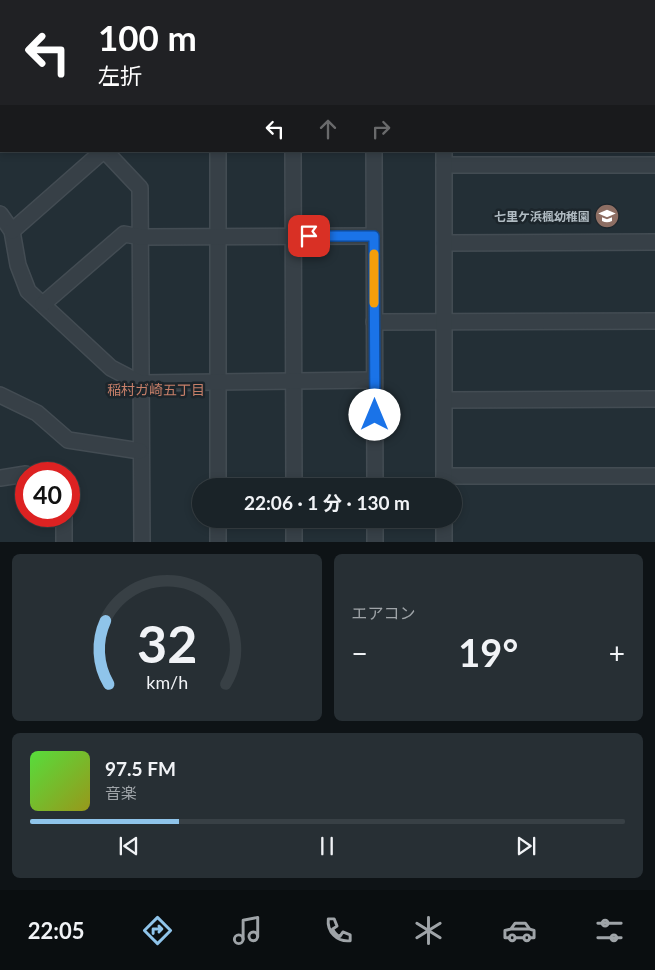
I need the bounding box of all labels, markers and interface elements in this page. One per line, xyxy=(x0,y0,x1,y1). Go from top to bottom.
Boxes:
text: 100 m xyxy=(98,16,197,58)
icon: left xyxy=(15,20,80,85)
text: 左折 xyxy=(98,62,142,89)
icon: left xyxy=(261,115,289,143)
icon: ahead xyxy=(314,115,342,143)
icon: right xyxy=(367,115,395,143)
school or university icon: 七里ケ浜楓幼稚園 xyxy=(594,203,620,229)
place label: 七里ケ浜楓幼稚園 xyxy=(494,209,590,224)
pin xyxy=(288,215,330,257)
icon: arrive xyxy=(295,222,323,250)
district label: 稲村ガ崎五丁目 xyxy=(107,381,205,398)
position arrow xyxy=(348,388,400,440)
speed limit sign: 40 xyxy=(15,462,80,527)
text: 22:06 · 1 分 · 130 m xyxy=(244,491,410,514)
text: エアコン xyxy=(352,603,416,622)
text: 32 xyxy=(137,612,197,674)
text: 19° xyxy=(458,629,518,675)
text: − xyxy=(352,636,368,670)
text: + xyxy=(609,636,625,670)
text: km/h xyxy=(146,671,188,693)
text: 97.5 FM xyxy=(105,757,176,780)
text: 音楽 xyxy=(105,783,137,802)
icon: previous xyxy=(115,832,143,860)
icon: pause xyxy=(313,832,341,860)
icon: next xyxy=(512,832,540,860)
icon: directions xyxy=(140,913,175,948)
icon: music xyxy=(230,913,265,948)
icon: phone xyxy=(321,913,356,948)
icon: climate xyxy=(411,913,446,948)
icon: car xyxy=(502,913,537,948)
icon: filters xyxy=(592,913,627,948)
text: 22:05 xyxy=(28,917,84,944)

